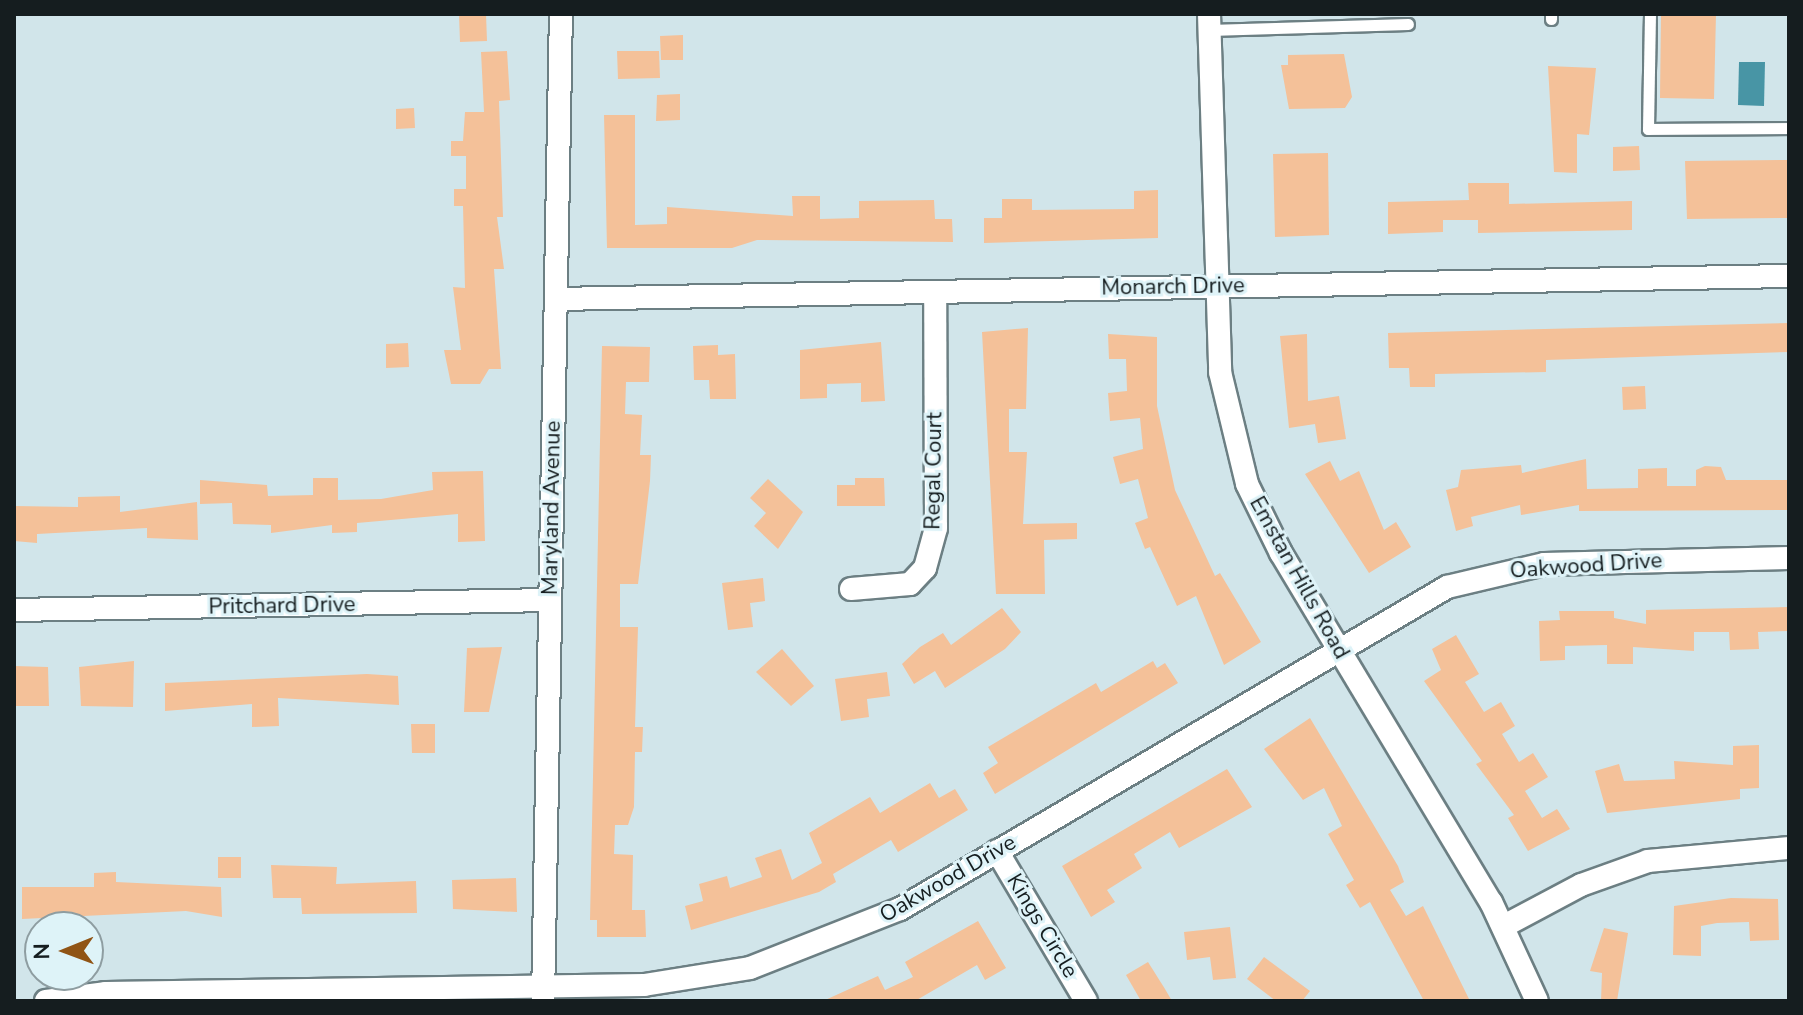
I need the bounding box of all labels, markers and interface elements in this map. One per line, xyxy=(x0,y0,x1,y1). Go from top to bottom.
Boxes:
street label: Monarch Drive xyxy=(1101,273,1245,301)
street label: Regal Court xyxy=(920,412,948,530)
street label: Maryland Avenue xyxy=(537,421,567,595)
street label: Emstan Hills Road xyxy=(1243,492,1355,664)
street label: Oakwood Drive xyxy=(1509,548,1663,584)
street label: Pritchard Drive xyxy=(208,592,356,620)
street label: Oakwood Drive xyxy=(875,829,1021,929)
street label: Kings Circle xyxy=(1001,869,1083,983)
north arrow xyxy=(24,911,104,991)
text: N xyxy=(27,943,57,960)

